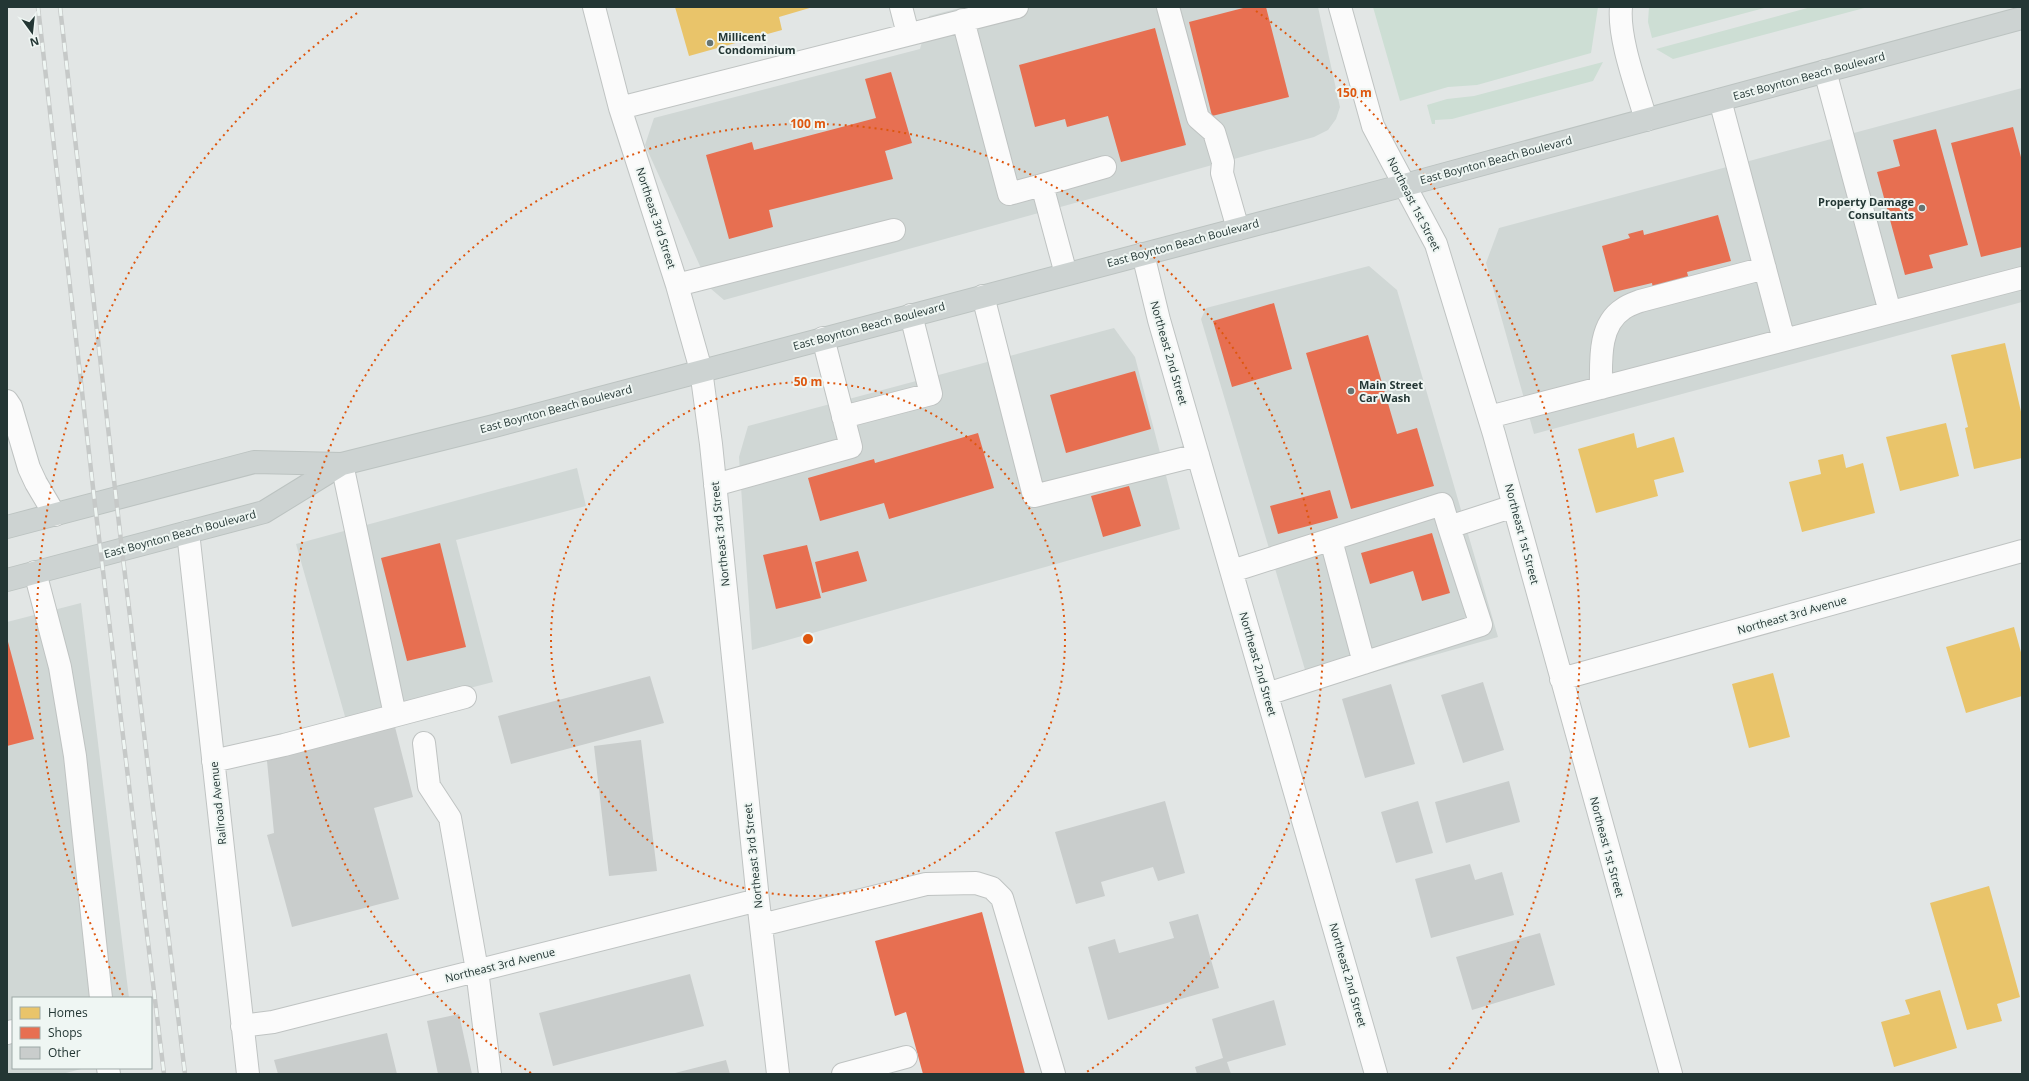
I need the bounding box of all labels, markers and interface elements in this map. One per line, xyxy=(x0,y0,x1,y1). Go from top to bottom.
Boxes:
north arrow xyxy=(12,12,52,52)
place label: Millicent Condominium xyxy=(718,29,796,57)
text: N xyxy=(28,34,41,51)
marker: Millicent Condominium xyxy=(705,38,715,48)
street label: East Boynton Beach Boulevard xyxy=(1731,48,1887,103)
text: 150 m xyxy=(1336,84,1372,101)
text: 100 m xyxy=(790,115,826,132)
street label: East Boynton Beach Boulevard xyxy=(1418,132,1574,187)
street label: Northeast 1st Street xyxy=(1384,154,1445,253)
street label: Northeast 3rd Street xyxy=(633,165,680,270)
place label: Property Damage Consultants xyxy=(1818,194,1915,222)
marker: Property Damage Consultants xyxy=(1917,203,1927,213)
street label: East Boynton Beach Boulevard xyxy=(1105,215,1261,270)
street label: East Boynton Beach Boulevard xyxy=(791,298,947,353)
street label: Northeast 2nd Street xyxy=(1147,299,1192,407)
text: 50 m xyxy=(794,373,822,390)
place label: Main Street Car Wash xyxy=(1359,377,1423,405)
street label: East Boynton Beach Boulevard xyxy=(478,381,634,436)
marker: Main Street Car Wash xyxy=(1346,386,1356,396)
street label: Northeast 3rd Street xyxy=(707,481,732,587)
street label: Northeast 1st Street xyxy=(1502,482,1543,586)
street label: East Boynton Beach Boulevard xyxy=(102,506,258,561)
street label: Northeast 3rd Avenue xyxy=(1735,592,1848,637)
street label: Northeast 2nd Street xyxy=(1236,610,1281,718)
centre of rings xyxy=(801,632,815,646)
street label: Railroad Avenue xyxy=(206,761,229,845)
street label: Northeast 1st Street xyxy=(1587,795,1628,899)
street label: Northeast 3rd Street xyxy=(740,803,765,909)
street label: Northeast 2nd Street xyxy=(1326,921,1371,1029)
street label: Northeast 3rd Avenue xyxy=(443,944,557,985)
legend xyxy=(12,997,152,1069)
text: Homes xyxy=(48,1004,88,1021)
text: Shops xyxy=(48,1024,83,1041)
text: Other xyxy=(48,1044,81,1061)

